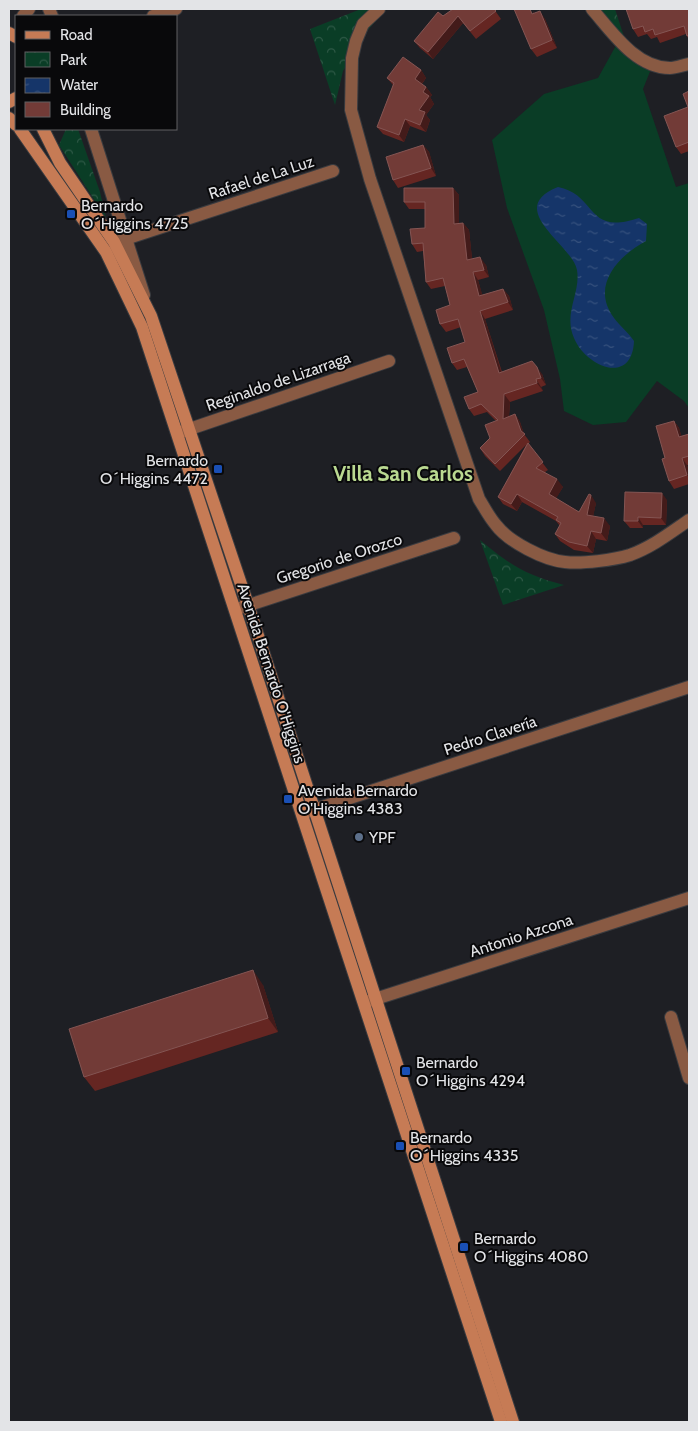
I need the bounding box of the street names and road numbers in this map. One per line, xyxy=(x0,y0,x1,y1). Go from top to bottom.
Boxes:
street label: Rafael de La Luz xyxy=(206,151,317,203)
street label: Reginaldo de Lizarraga xyxy=(203,348,353,415)
street label: Gregorio de Orozco xyxy=(274,529,405,588)
street label: Avenida Bernardo O'Higgins xyxy=(233,581,310,766)
street label: Pedro Clavería xyxy=(441,711,539,759)
street label: Antonio Azcona xyxy=(467,910,575,961)

